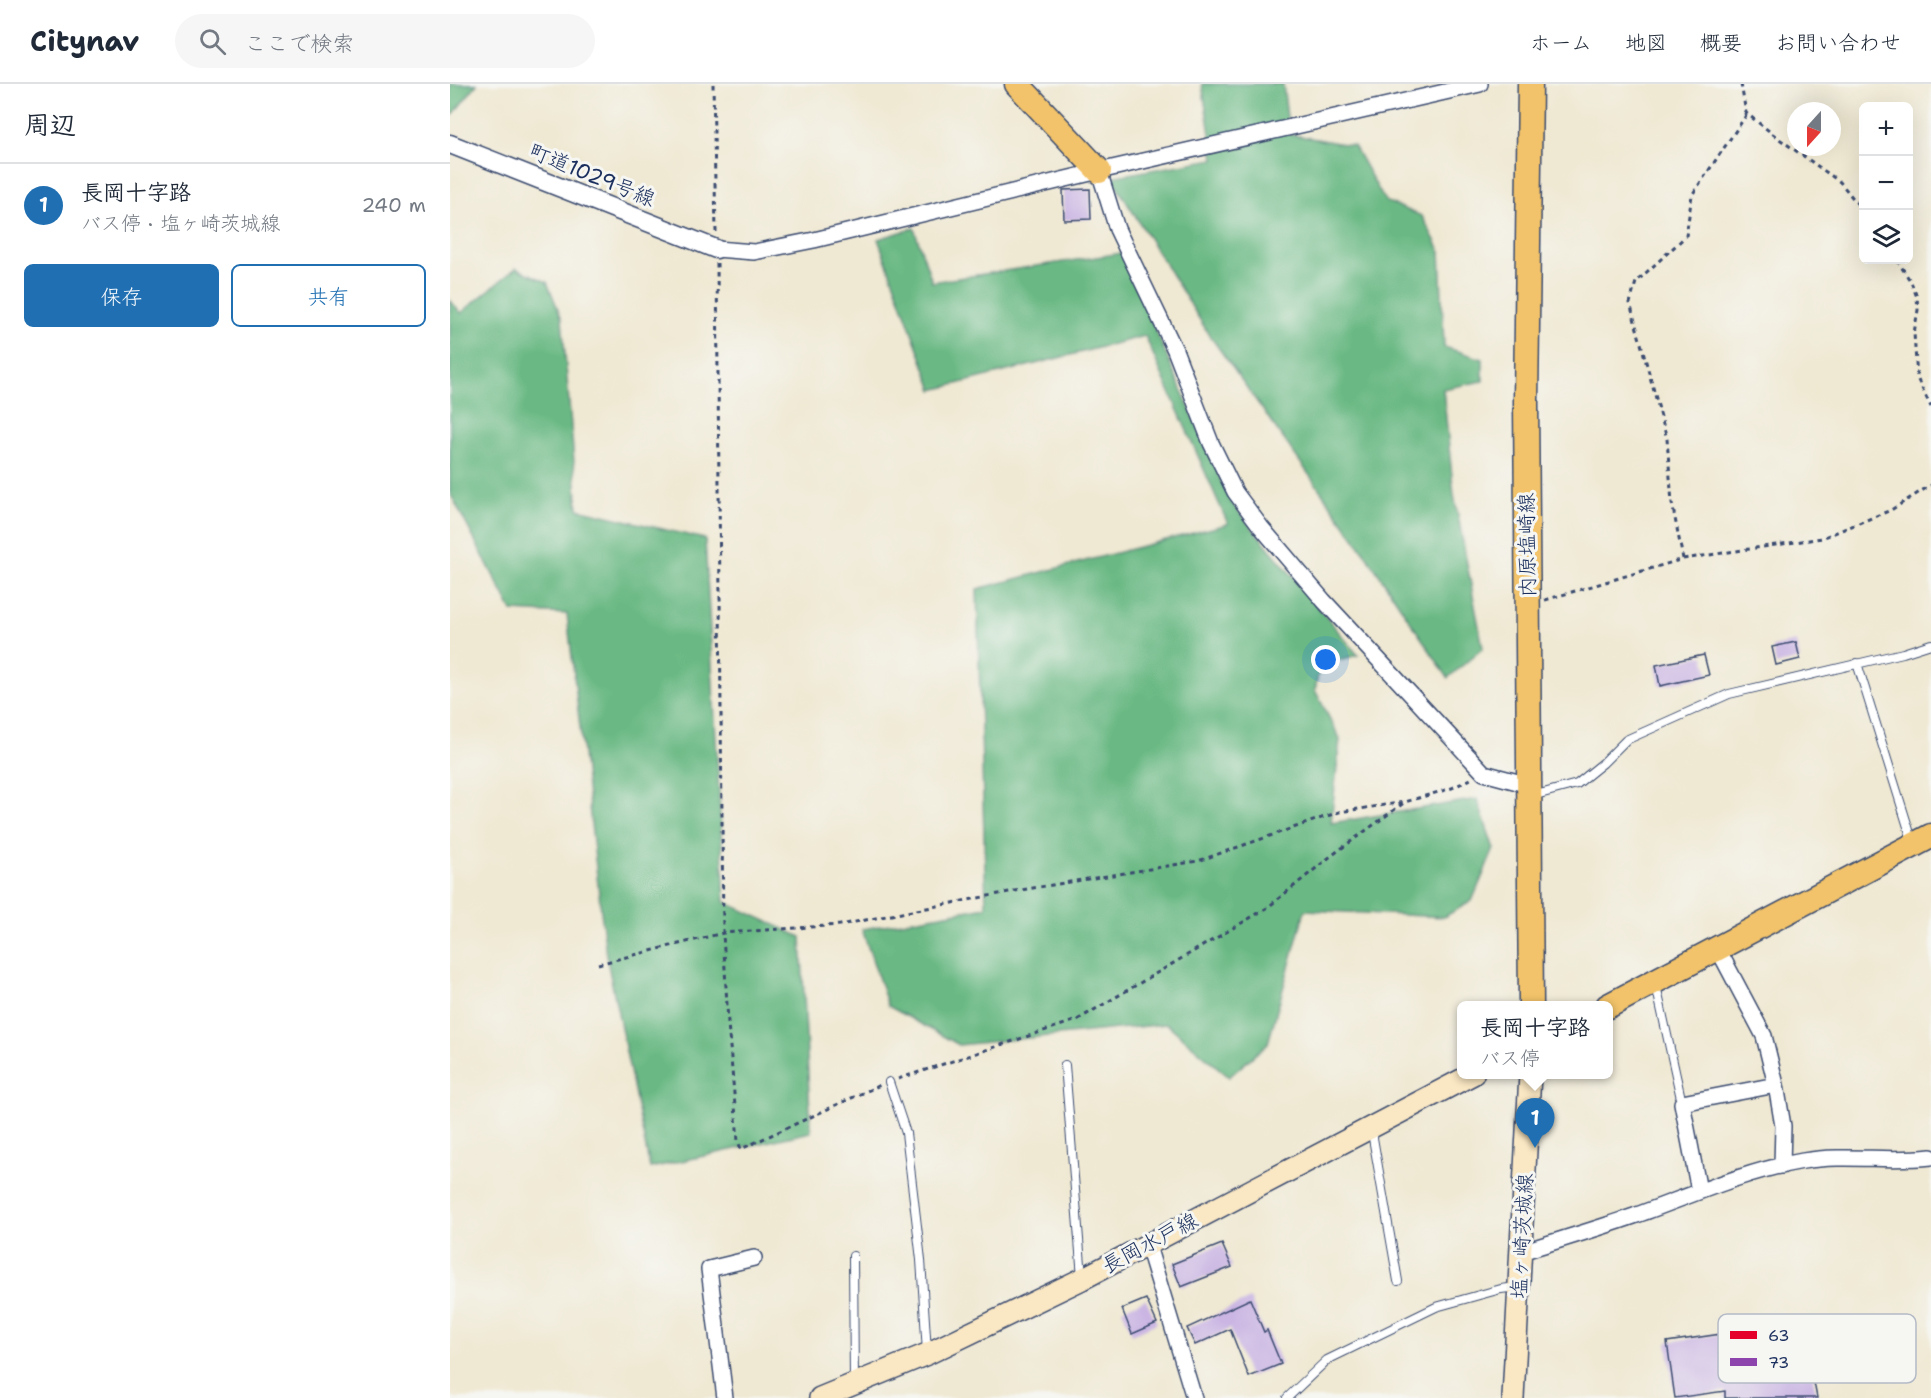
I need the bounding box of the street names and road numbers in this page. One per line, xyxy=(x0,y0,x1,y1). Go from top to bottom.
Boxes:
street label: 町道1029号線 xyxy=(525,137,659,213)
street label: 内原塩崎線 xyxy=(1512,492,1542,598)
street label: 塩ヶ崎茨城線 xyxy=(1505,1172,1539,1300)
street label: 長岡水戸線 xyxy=(1097,1206,1203,1280)

